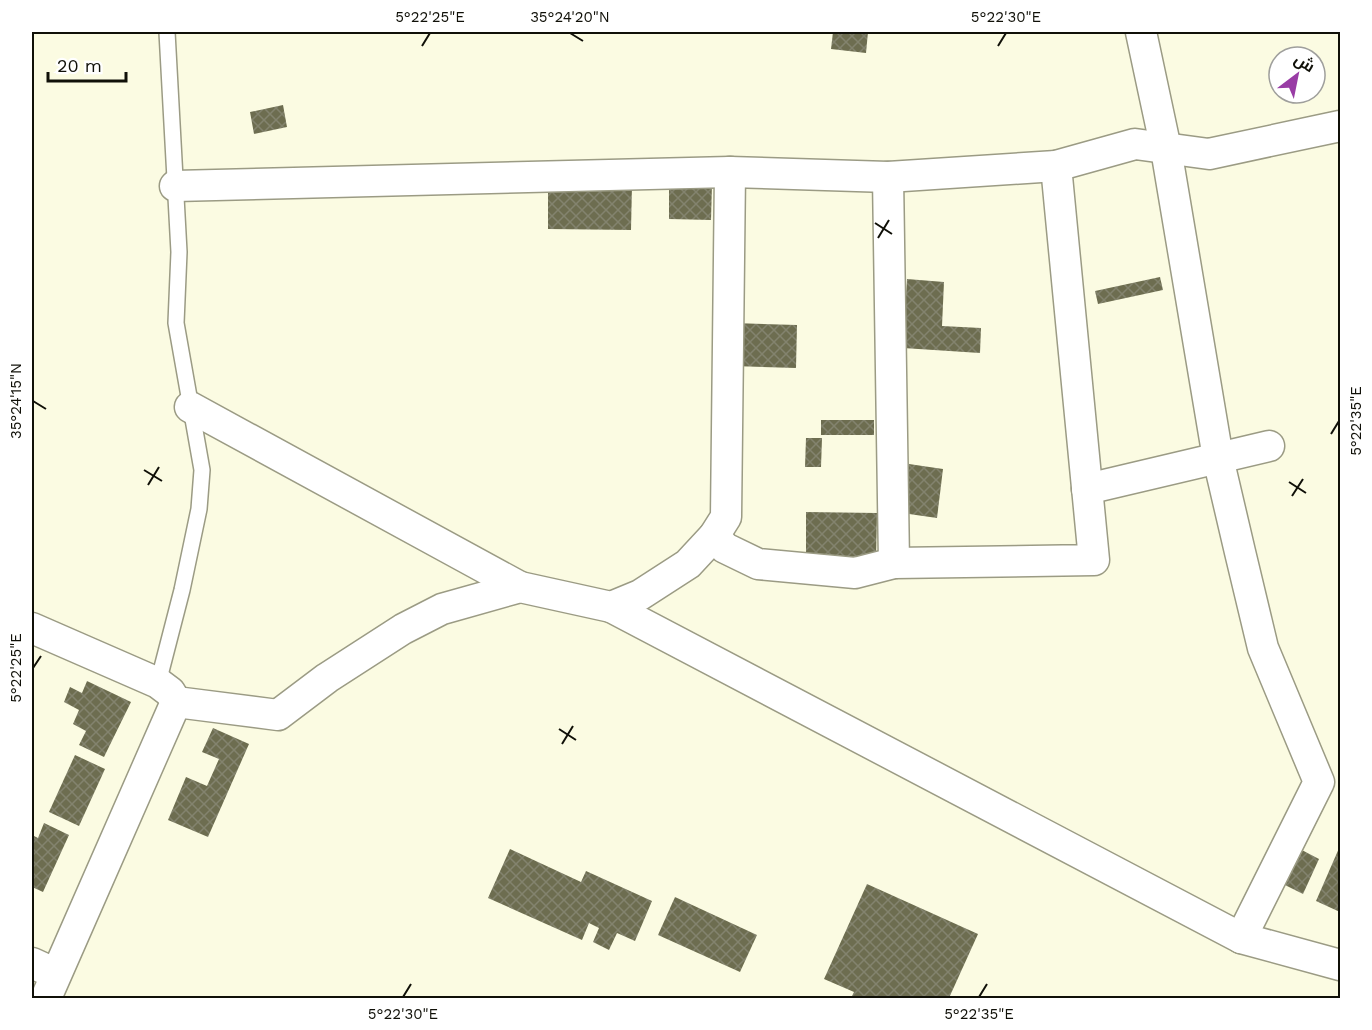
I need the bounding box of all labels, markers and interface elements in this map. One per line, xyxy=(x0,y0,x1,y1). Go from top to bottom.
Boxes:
text: 5°22'25"E xyxy=(395,8,465,26)
text: 35°24'20"N xyxy=(530,8,610,26)
text: 5°22'30"E xyxy=(971,8,1041,26)
scale bar xyxy=(48,45,126,83)
north arrow xyxy=(1267,45,1327,105)
text: ش xyxy=(1291,49,1318,76)
text: 20 m xyxy=(57,55,102,76)
text: 35°24'15"N xyxy=(7,363,25,439)
text: 5°22'35"E xyxy=(1347,386,1365,456)
text: 5°22'25"E xyxy=(7,633,25,703)
text: 5°22'30"E xyxy=(368,1005,438,1023)
text: 5°22'35"E xyxy=(944,1005,1014,1023)

